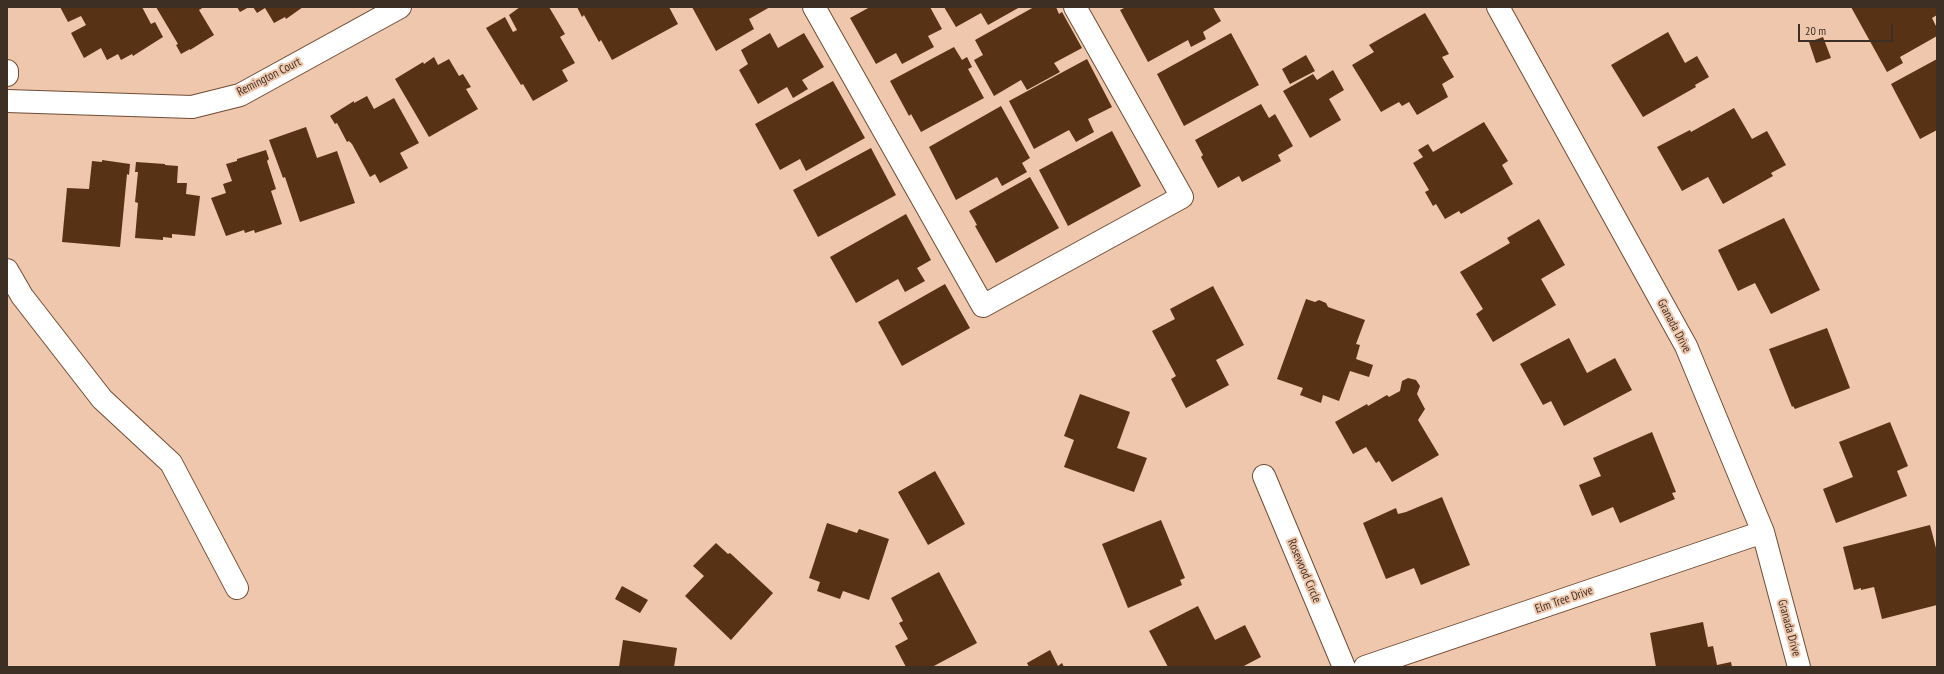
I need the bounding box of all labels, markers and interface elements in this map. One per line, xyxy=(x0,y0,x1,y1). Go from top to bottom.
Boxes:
scale bar xyxy=(1800,16,1895,42)
text: 20 m xyxy=(1805,23,1826,38)
street label: Remington Court xyxy=(235,55,303,99)
street label: Granada Drive xyxy=(1654,297,1694,355)
street label: Rosewood Circle xyxy=(1284,537,1324,605)
street label: Elm Tree Drive xyxy=(1533,583,1595,617)
street label: Granada Drive xyxy=(1774,598,1804,658)

